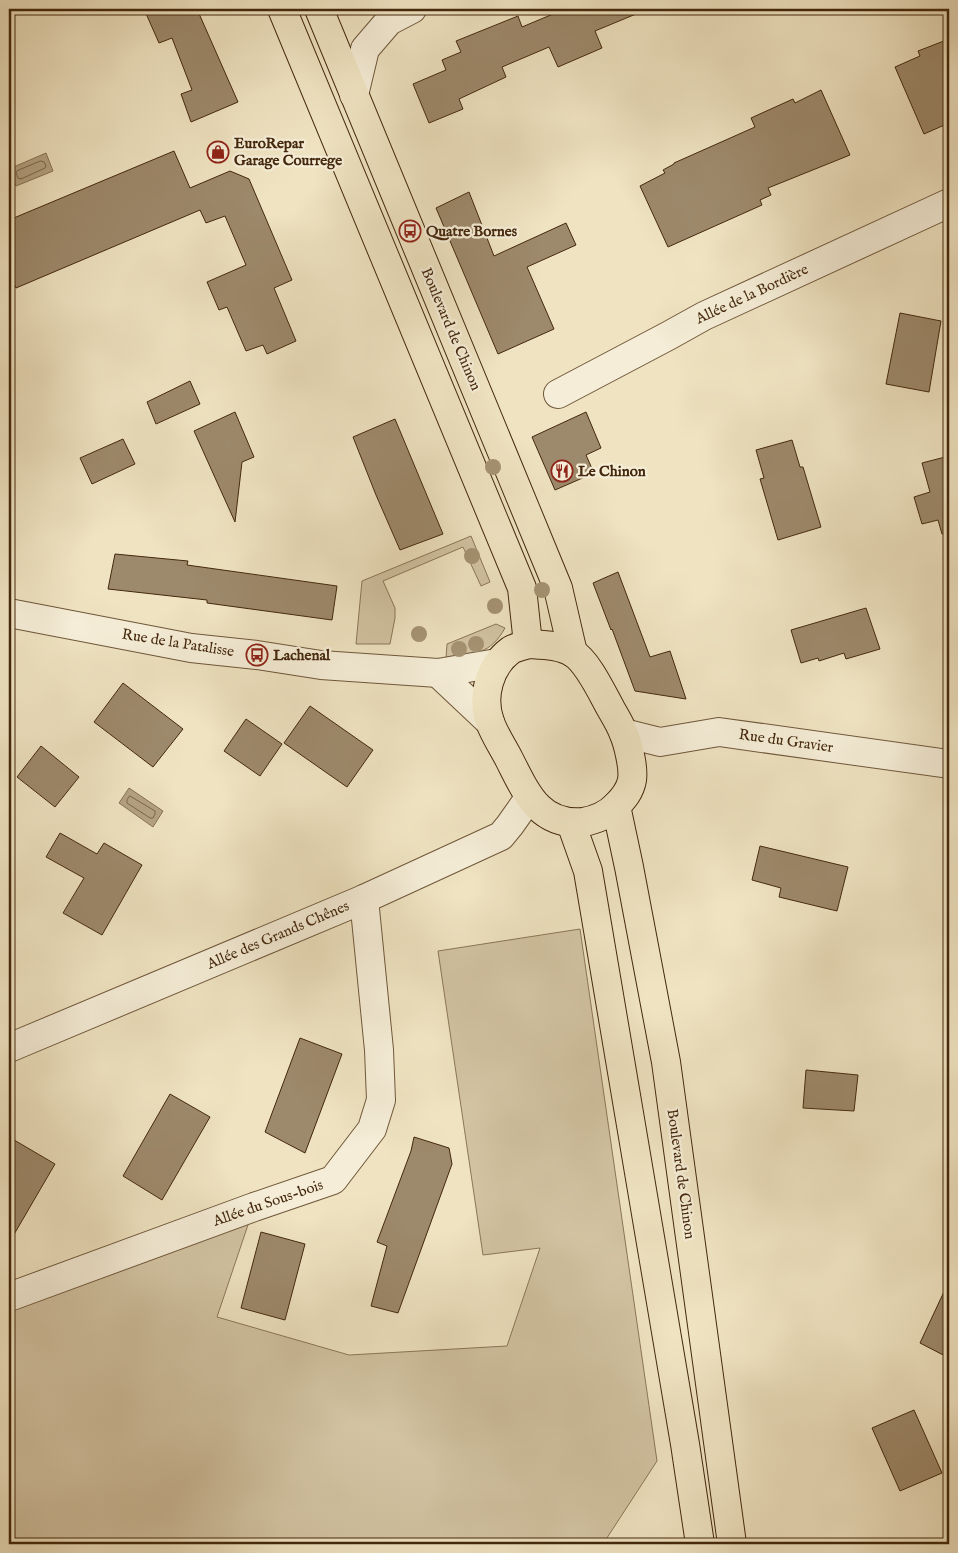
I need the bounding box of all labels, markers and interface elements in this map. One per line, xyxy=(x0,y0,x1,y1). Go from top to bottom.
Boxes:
place label: EuroRepar Garage Courrege xyxy=(234,134,342,170)
shop icon: EuroRepar Garage Courrege xyxy=(206,140,230,164)
bus stop icon: Quatre Bornes xyxy=(398,219,422,243)
place label: Quatre Bornes xyxy=(426,222,518,241)
street label: Allée de la Bordière xyxy=(692,260,811,329)
street label: Boulevard de Chinon xyxy=(417,265,485,393)
restaurant icon: Le Chinon xyxy=(550,459,574,483)
place label: Le Chinon xyxy=(578,462,646,481)
street label: Rue de la Patalisse xyxy=(120,625,236,661)
bus stop icon: Lachenal xyxy=(245,643,269,667)
place label: Lachenal xyxy=(273,646,331,665)
street label: Rue du Gravier xyxy=(738,725,835,757)
street label: Allée des Grands Chênes xyxy=(203,896,352,974)
street label: Boulevard de Chinon xyxy=(662,1108,700,1240)
street label: Allée du Sous-bois xyxy=(209,1175,326,1231)

